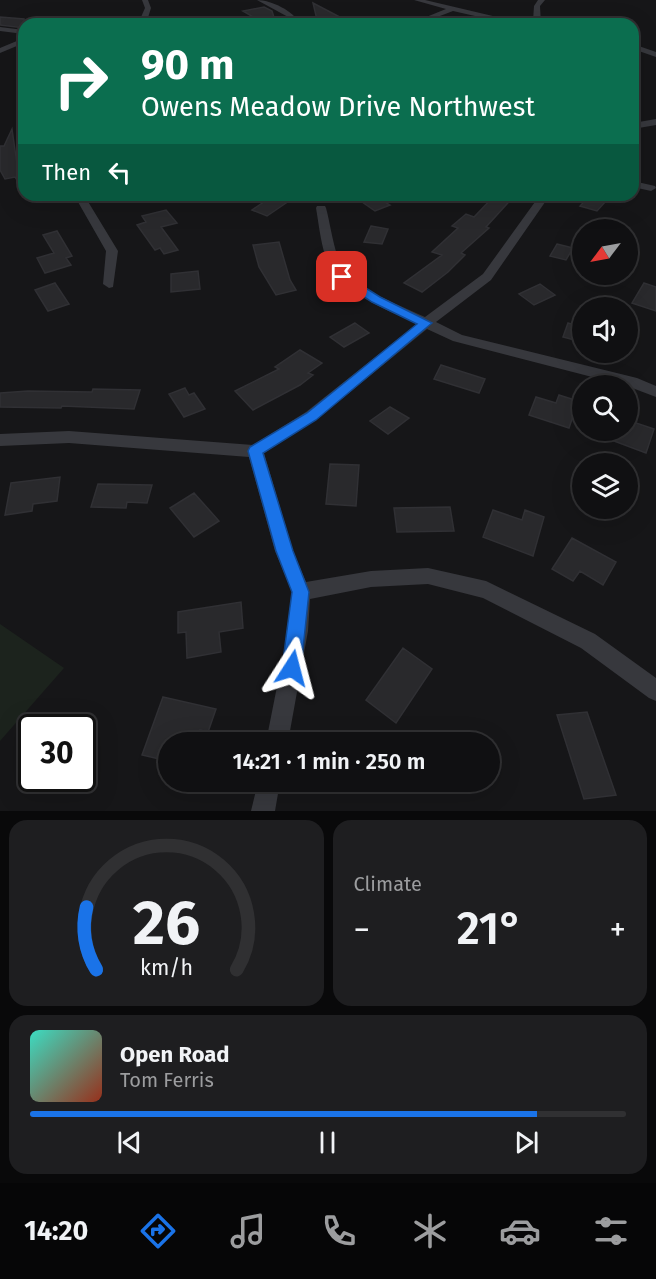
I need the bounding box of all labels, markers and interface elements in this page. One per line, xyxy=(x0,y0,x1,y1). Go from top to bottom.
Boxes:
text: 90 m xyxy=(141,40,235,90)
icon: right xyxy=(42,42,120,120)
text: Owens Meadow Drive Northwest xyxy=(141,91,535,123)
icon: left xyxy=(103,156,136,189)
text: Then xyxy=(42,159,91,186)
north arrow xyxy=(572,219,638,285)
map controls xyxy=(572,219,638,519)
pin xyxy=(316,251,367,302)
icon: arrive xyxy=(325,260,358,293)
button: sound xyxy=(572,297,638,363)
button: search xyxy=(572,375,638,441)
button: layers xyxy=(572,453,638,519)
position arrow xyxy=(260,636,324,700)
speed limit sign: 30 xyxy=(18,714,96,792)
text: 14:21 · 1 min · 250 m xyxy=(232,748,426,775)
text: Climate xyxy=(354,872,422,896)
text: 26 xyxy=(133,886,200,961)
text: 21° xyxy=(457,902,523,956)
text: − xyxy=(354,910,370,950)
text: + xyxy=(610,910,626,950)
text: km/h xyxy=(140,955,193,981)
text: Open Road xyxy=(120,1041,230,1068)
text: Tom Ferris xyxy=(120,1068,214,1092)
icon: previous xyxy=(113,1126,146,1159)
icon: pause xyxy=(311,1126,344,1159)
icon: next xyxy=(510,1126,543,1159)
icon: directions xyxy=(137,1210,179,1252)
icon: music xyxy=(227,1210,269,1252)
icon: phone xyxy=(318,1210,360,1252)
icon: climate xyxy=(409,1210,451,1252)
icon: car xyxy=(499,1210,541,1252)
icon: filters xyxy=(590,1210,632,1252)
text: 14:20 xyxy=(24,1215,88,1247)

